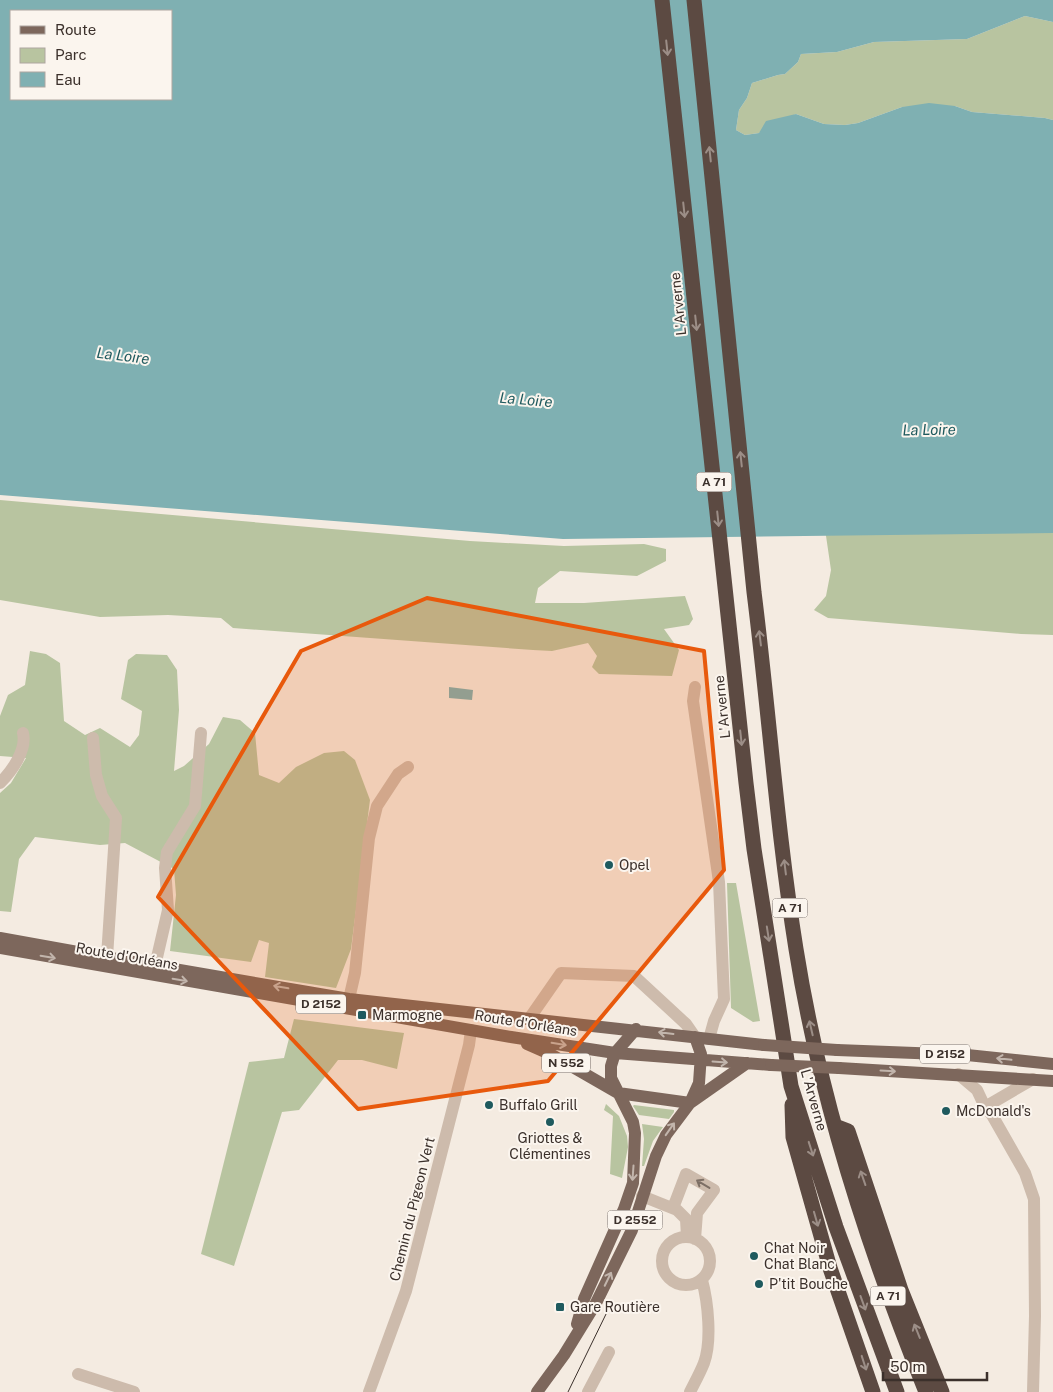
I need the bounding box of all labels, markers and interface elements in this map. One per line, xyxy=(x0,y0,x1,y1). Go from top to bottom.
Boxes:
legend xyxy=(10,10,172,100)
text: Route xyxy=(55,21,96,38)
one-way arrow xyxy=(662,40,672,56)
text: Parc xyxy=(55,46,87,63)
text: Eau xyxy=(55,71,81,88)
one-way arrow xyxy=(705,147,715,163)
one-way arrow xyxy=(679,202,689,218)
street label: L'Arverne xyxy=(667,272,689,336)
one-way arrow xyxy=(691,314,701,330)
water label: La Loire xyxy=(96,344,151,367)
water label: La Loire xyxy=(499,389,553,410)
water label: La Loire xyxy=(902,421,956,438)
one-way arrow xyxy=(736,451,745,467)
road number: A 71 xyxy=(696,472,732,492)
one-way arrow xyxy=(713,511,723,527)
one-way arrow xyxy=(755,630,765,646)
street label: L'Arverne xyxy=(711,675,733,739)
one-way arrow xyxy=(736,730,746,746)
place label: Opel xyxy=(619,857,650,873)
marker: Opel xyxy=(603,859,615,871)
one-way arrow xyxy=(780,860,790,876)
road number: A 71 xyxy=(772,898,808,918)
one-way arrow xyxy=(763,926,773,942)
street label: Route d'Orléans xyxy=(75,939,179,973)
one-way arrow xyxy=(40,952,56,962)
one-way arrow xyxy=(171,976,187,986)
one-way arrow xyxy=(273,982,289,992)
road number: D 2152 xyxy=(296,994,346,1014)
place label: Marmogne xyxy=(372,1007,442,1023)
street label: Route d'Orléans xyxy=(474,1007,578,1039)
marker: Marmogne xyxy=(356,1009,368,1021)
one-way arrow xyxy=(806,1020,815,1036)
one-way arrow xyxy=(658,1028,674,1038)
one-way arrow xyxy=(550,1039,566,1049)
road number: D 2152 xyxy=(920,1044,970,1064)
road number: N 552 xyxy=(542,1054,590,1072)
one-way arrow xyxy=(997,1054,1013,1064)
one-way arrow xyxy=(712,1057,728,1066)
one-way arrow xyxy=(880,1066,896,1075)
street label: L'Arverne xyxy=(798,1067,830,1133)
place label: Buffalo Grill xyxy=(499,1097,578,1113)
marker: Buffalo Grill xyxy=(483,1099,495,1111)
place label: McDonald's xyxy=(956,1103,1031,1119)
marker: McDonald's xyxy=(940,1105,952,1117)
marker: Griottes & Clémentines xyxy=(544,1116,556,1128)
one-way arrow xyxy=(665,1122,675,1136)
place label: Griottes & Clémentines xyxy=(509,1130,591,1162)
street label: Chemin du Pigeon Vert xyxy=(386,1135,438,1283)
one-way arrow xyxy=(807,1140,817,1156)
one-way arrow xyxy=(629,1165,638,1181)
one-way arrow xyxy=(858,1170,867,1186)
one-way arrow xyxy=(696,1178,710,1188)
road number: D 2552 xyxy=(608,1210,662,1230)
one-way arrow xyxy=(812,1210,821,1226)
place label: Chat Noir Chat Blanc xyxy=(764,1240,835,1272)
marker: Chat Noir Chat Blanc xyxy=(748,1250,760,1262)
one-way arrow xyxy=(603,1271,613,1286)
place label: P'tit Bouche xyxy=(769,1276,848,1292)
marker: P'tit Bouche xyxy=(753,1278,765,1290)
road number: A 71 xyxy=(870,1286,906,1305)
one-way arrow xyxy=(859,1295,868,1310)
place label: Gare Routière xyxy=(570,1299,660,1315)
marker: Gare Routière xyxy=(554,1301,566,1313)
one-way arrow xyxy=(912,1324,922,1339)
scale bar xyxy=(883,1350,987,1382)
one-way arrow xyxy=(859,1355,869,1371)
text: 50 m xyxy=(890,1358,925,1375)

